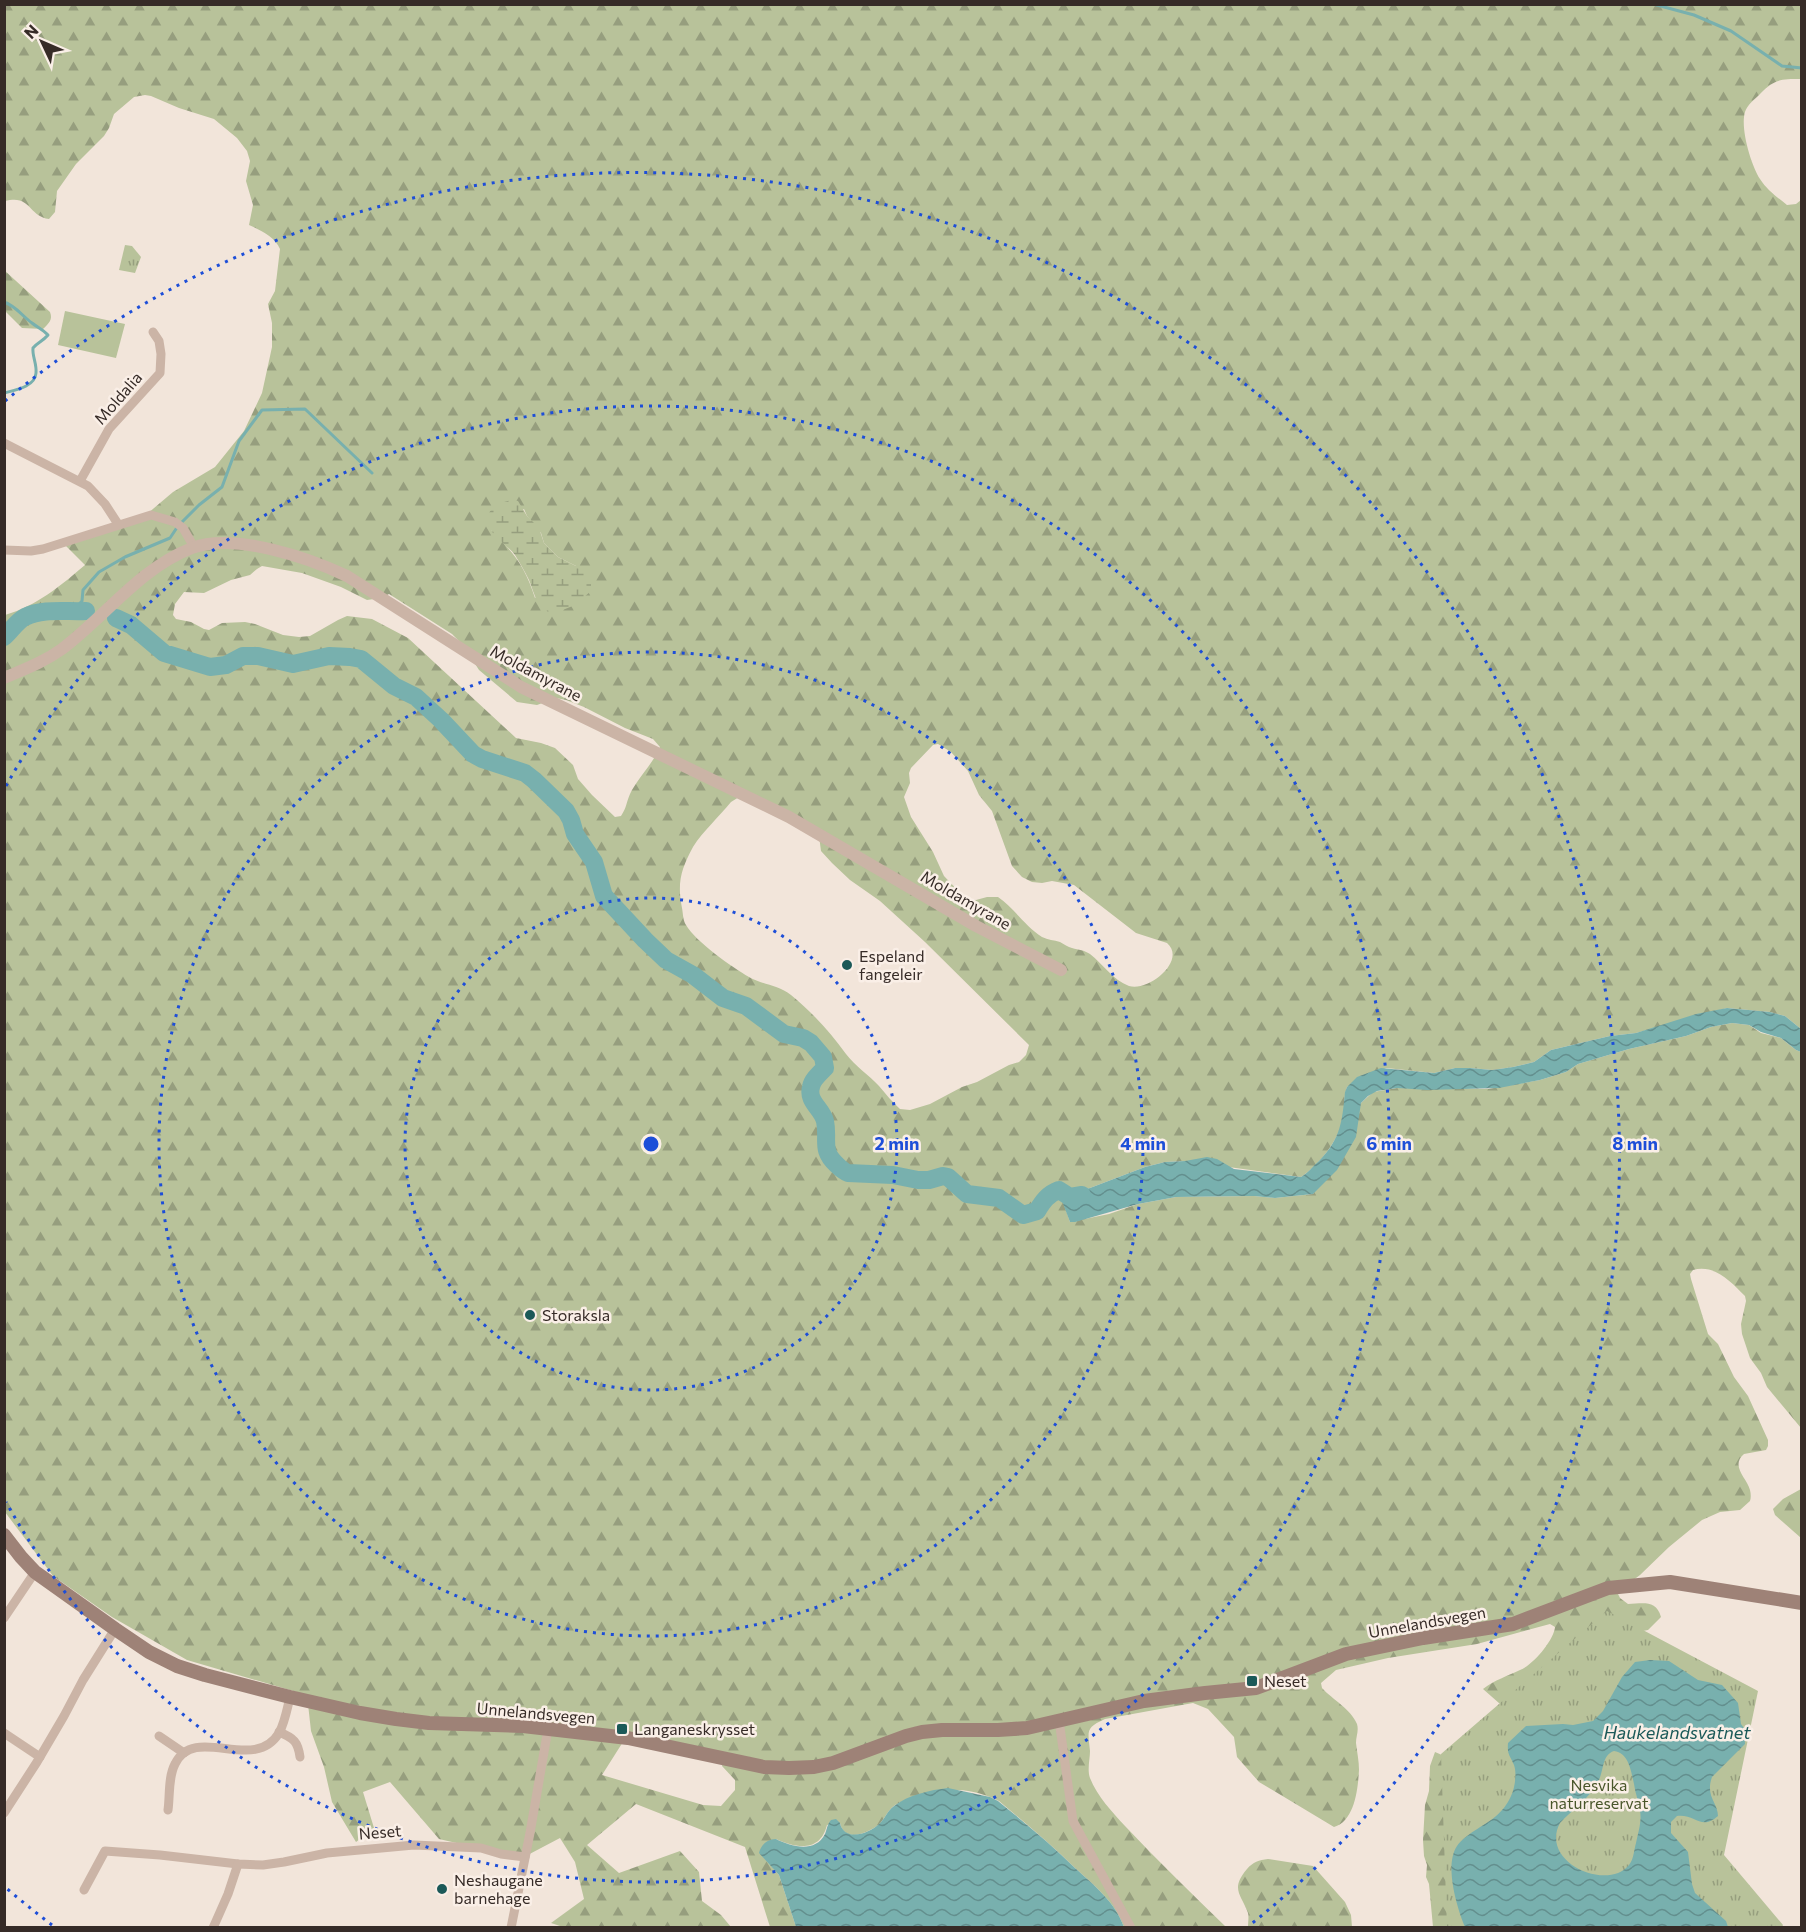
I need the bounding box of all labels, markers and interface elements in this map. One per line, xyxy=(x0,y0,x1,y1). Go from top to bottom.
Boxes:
north arrow xyxy=(12,12,72,72)
text: N xyxy=(20,20,42,42)
street label: Moldalia xyxy=(90,368,145,428)
street label: Moldamyrane xyxy=(487,641,585,705)
street label: Moldamyrane xyxy=(918,866,1015,933)
place label: Espeland fangeleir xyxy=(859,946,924,983)
marker: Espeland fangeleir xyxy=(840,958,854,972)
text: 2 min xyxy=(875,1132,919,1154)
text: 4 min xyxy=(1120,1132,1166,1154)
text: 6 min xyxy=(1366,1132,1412,1154)
text: 8 min xyxy=(1612,1132,1658,1154)
centre of rings xyxy=(641,1134,661,1154)
place label: Storaksla xyxy=(542,1305,610,1324)
marker: Storaksla xyxy=(523,1308,537,1322)
street label: Unnelandsvegen xyxy=(1367,1602,1487,1641)
place label: Neset xyxy=(1264,1671,1307,1690)
marker: Neset xyxy=(1245,1674,1259,1688)
street label: Unnelandsvegen xyxy=(476,1698,596,1727)
place label: Langaneskrysset xyxy=(634,1719,756,1738)
water label: Haukelandsvatnet xyxy=(1603,1721,1751,1743)
marker: Langaneskrysset xyxy=(615,1722,629,1736)
park label: Nesvika naturreservat xyxy=(1549,1775,1649,1812)
street label: Neset xyxy=(358,1820,402,1843)
place label: Neshaugane barnehage xyxy=(454,1870,543,1907)
marker: Neshaugane barnehage xyxy=(435,1882,449,1896)

